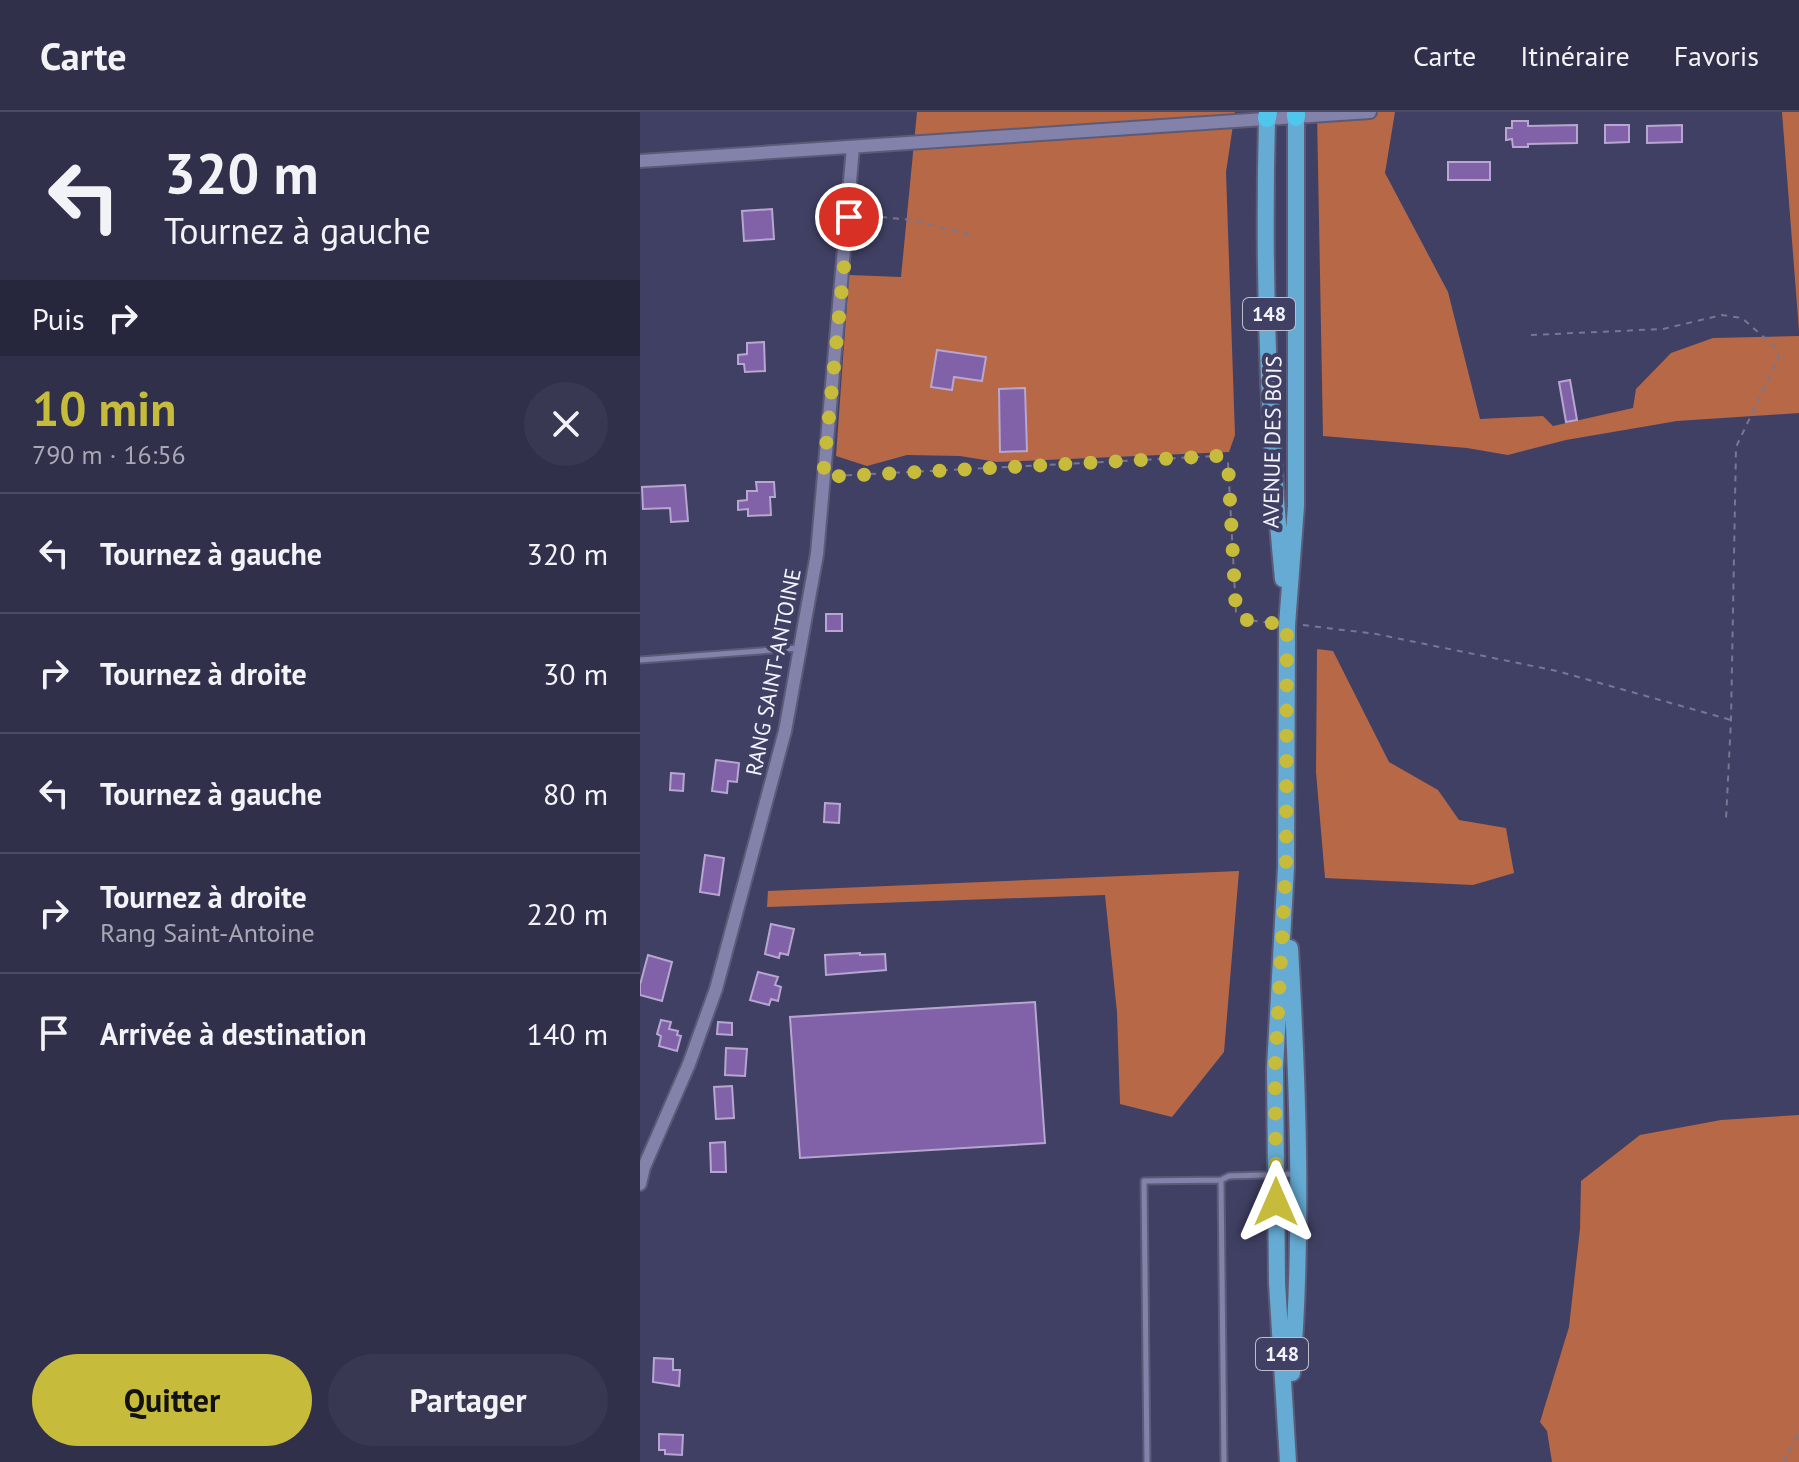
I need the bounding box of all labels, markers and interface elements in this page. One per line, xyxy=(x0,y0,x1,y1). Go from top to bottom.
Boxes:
text: Carte xyxy=(40,31,127,80)
text: Carte xyxy=(1413,37,1476,74)
text: Itinéraire xyxy=(1520,37,1630,74)
text: Favoris xyxy=(1674,37,1759,74)
text: 320 m xyxy=(164,137,319,209)
icon: left xyxy=(32,144,136,248)
pin xyxy=(815,183,883,251)
icon: arrive xyxy=(827,195,871,239)
text: Tournez à gauche xyxy=(164,207,431,254)
icon: right xyxy=(101,296,145,340)
road number: 148 xyxy=(1243,298,1295,330)
text: Puis xyxy=(32,299,85,338)
street label: AVENUE DES BOIS xyxy=(1256,355,1288,529)
text: 10 min xyxy=(32,377,176,439)
button: close xyxy=(524,382,608,466)
text: 790 m · 16:56 xyxy=(32,438,186,471)
icon: left xyxy=(32,531,76,575)
text: Tournez à gauche xyxy=(100,534,322,573)
text: 320 m xyxy=(527,534,608,573)
street label: RANG SAINT-ANTOINE xyxy=(739,566,807,778)
icon: right xyxy=(32,651,76,695)
text: Tournez à droite xyxy=(100,654,307,693)
text: 30 m xyxy=(543,654,608,693)
icon: left xyxy=(32,771,76,815)
text: Tournez à gauche xyxy=(100,774,322,813)
text: 80 m xyxy=(543,774,608,813)
text: Tournez à droite xyxy=(100,877,307,916)
icon: right xyxy=(32,891,76,935)
text: 220 m xyxy=(527,894,608,933)
text: Rang Saint-Antoine xyxy=(100,916,315,949)
icon: arrive xyxy=(32,1011,76,1055)
text: Arrivée à destination xyxy=(100,1014,367,1053)
text: 140 m xyxy=(527,1014,608,1053)
position arrow xyxy=(1234,1160,1318,1244)
road number: 148 xyxy=(1256,1338,1308,1370)
button: Quitter xyxy=(32,1354,312,1446)
button: Partager xyxy=(328,1354,608,1446)

